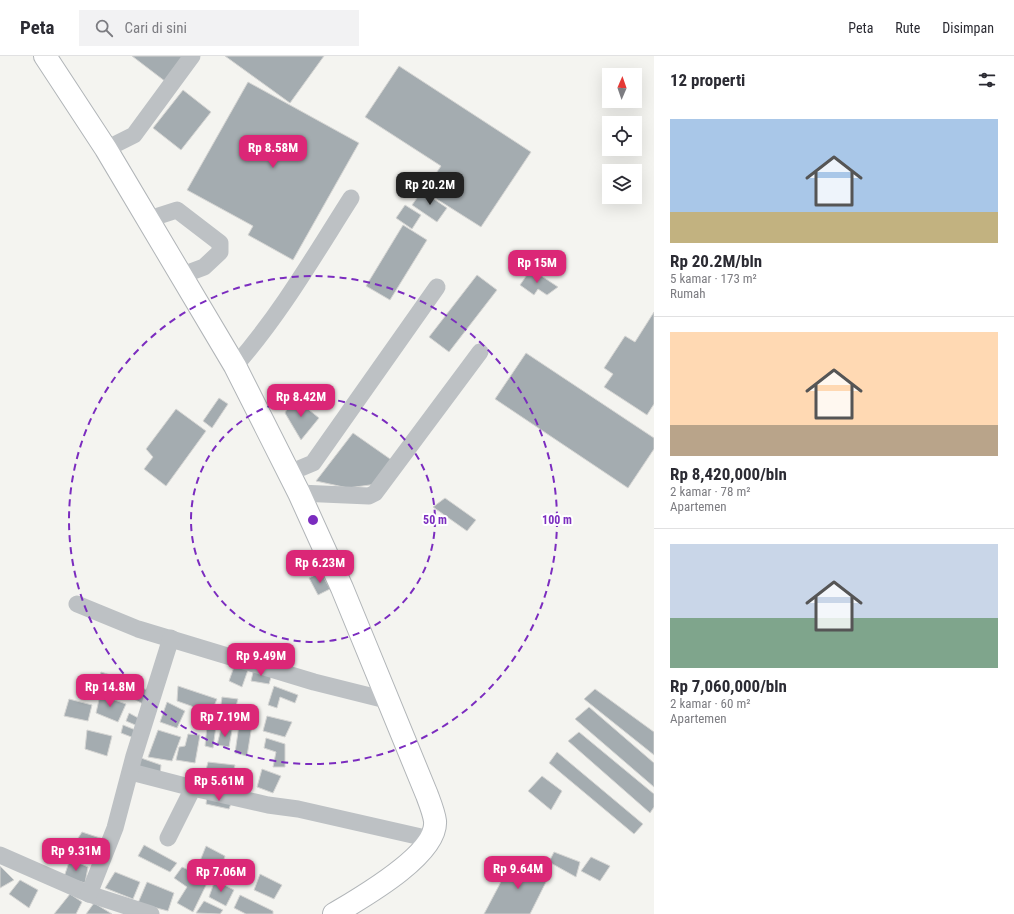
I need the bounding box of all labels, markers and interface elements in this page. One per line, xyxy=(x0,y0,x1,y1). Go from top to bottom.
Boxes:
search box xyxy=(79,10,359,46)
text: Peta xyxy=(20,16,55,39)
icon: search xyxy=(93,17,115,39)
text: Cari di sini xyxy=(125,19,187,37)
text: Peta xyxy=(848,20,873,36)
text: Rute xyxy=(895,20,920,36)
text: Disimpan xyxy=(942,20,994,36)
north arrow xyxy=(602,68,642,108)
map controls xyxy=(602,68,642,204)
icon: filters xyxy=(976,69,998,91)
text: 12 properti xyxy=(670,70,745,90)
button: locate xyxy=(602,116,642,156)
pin: Rp 8.58M xyxy=(232,135,314,169)
text: Rp 8.58M xyxy=(248,140,298,155)
icon: home xyxy=(798,145,870,217)
button: layers xyxy=(602,164,642,204)
pin: Rp 20.2M xyxy=(389,172,471,206)
text: Rp 20.2M xyxy=(405,177,455,192)
pin: Rp 15M xyxy=(504,250,570,284)
text: Rp 20.2M/bln xyxy=(670,251,762,271)
text: Rp 15M xyxy=(517,255,557,270)
text: 5 kamar · 173 m² xyxy=(670,271,757,286)
text: Rumah xyxy=(670,286,705,301)
icon: home xyxy=(798,358,870,430)
pin: Rp 8.42M xyxy=(260,384,342,418)
text: Rp 8.42M xyxy=(276,389,326,404)
text: Rp 8,420,000/bln xyxy=(670,464,787,484)
text: 2 kamar · 78 m² xyxy=(670,484,751,499)
text: Apartemen xyxy=(670,499,727,514)
centre of rings xyxy=(306,513,320,527)
text: 50 m xyxy=(423,513,447,527)
text: 100 m xyxy=(542,513,572,527)
pin: Rp 6.23M xyxy=(279,550,361,584)
text: Rp 6.23M xyxy=(295,555,345,570)
icon: home xyxy=(798,570,870,642)
pin: Rp 9.49M xyxy=(220,643,302,677)
text: Rp 9.49M xyxy=(236,648,286,663)
pin: Rp 14.8M xyxy=(69,674,151,708)
text: Rp 7,060,000/bln xyxy=(670,676,787,696)
text: Rp 14.8M xyxy=(85,679,135,694)
text: 2 kamar · 60 m² xyxy=(670,696,751,711)
pin: Rp 7.19M xyxy=(184,704,266,738)
text: Rp 7.19M xyxy=(200,709,250,724)
text: Apartemen xyxy=(670,711,727,726)
pin: Rp 5.61M xyxy=(178,768,260,802)
text: Rp 5.61M xyxy=(194,773,244,788)
pin: Rp 9.31M xyxy=(35,838,117,872)
text: Rp 9.31M xyxy=(51,843,101,858)
pin: Rp 9.64M xyxy=(477,856,559,890)
pin: Rp 7.06M xyxy=(180,859,262,893)
text: Rp 9.64M xyxy=(493,861,543,876)
text: Rp 7.06M xyxy=(196,864,246,879)

